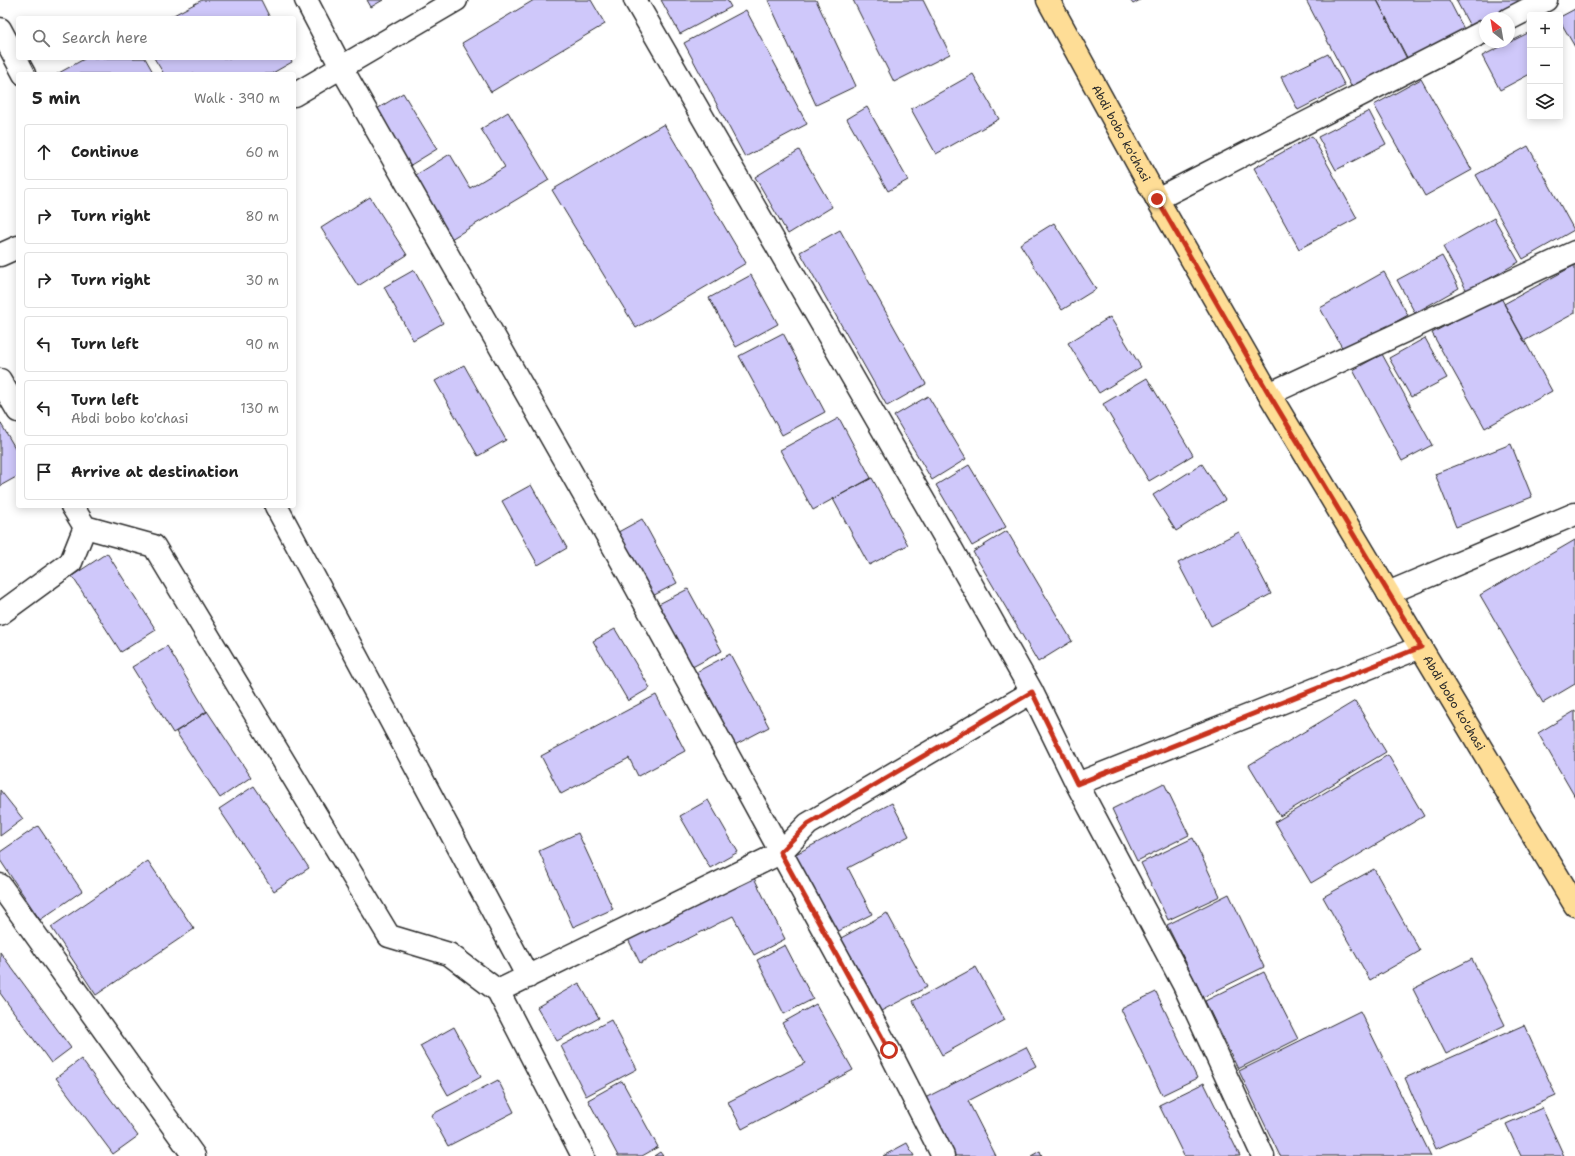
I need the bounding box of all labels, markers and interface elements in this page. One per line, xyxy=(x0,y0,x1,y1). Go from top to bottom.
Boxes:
north arrow xyxy=(1479,12,1515,48)
map controls xyxy=(1527,12,1563,120)
button: + xyxy=(1527,12,1563,48)
search box xyxy=(16,16,296,60)
icon: search xyxy=(30,27,52,49)
text: Search here xyxy=(62,28,148,48)
button: − xyxy=(1527,48,1563,84)
street label: Abdi bobo ko'chasi xyxy=(1088,82,1154,185)
button: layers xyxy=(1527,84,1563,120)
text: 5 min xyxy=(32,87,80,109)
text: Walk · 390 m xyxy=(194,90,280,107)
icon: ahead xyxy=(33,141,55,163)
text: Continue xyxy=(71,142,139,162)
text: 60 m xyxy=(246,144,279,161)
route end xyxy=(1148,190,1166,208)
icon: right xyxy=(33,205,55,227)
text: Turn right xyxy=(71,206,151,226)
text: 80 m xyxy=(245,208,279,225)
icon: right xyxy=(33,269,55,291)
text: Turn right xyxy=(71,270,151,290)
text: 30 m xyxy=(245,272,279,289)
icon: left xyxy=(33,333,55,355)
text: Turn left xyxy=(71,334,139,354)
text: 90 m xyxy=(245,336,279,353)
text: Turn left xyxy=(71,390,139,410)
icon: left xyxy=(33,397,55,419)
text: 130 m xyxy=(241,400,279,417)
text: Abdi bobo ko'chasi xyxy=(71,410,188,427)
icon: arrive xyxy=(33,461,55,483)
text: Arrive at destination xyxy=(71,462,239,482)
street label: Abdi bobo ko'chasi xyxy=(1419,652,1489,754)
route start xyxy=(880,1041,898,1059)

